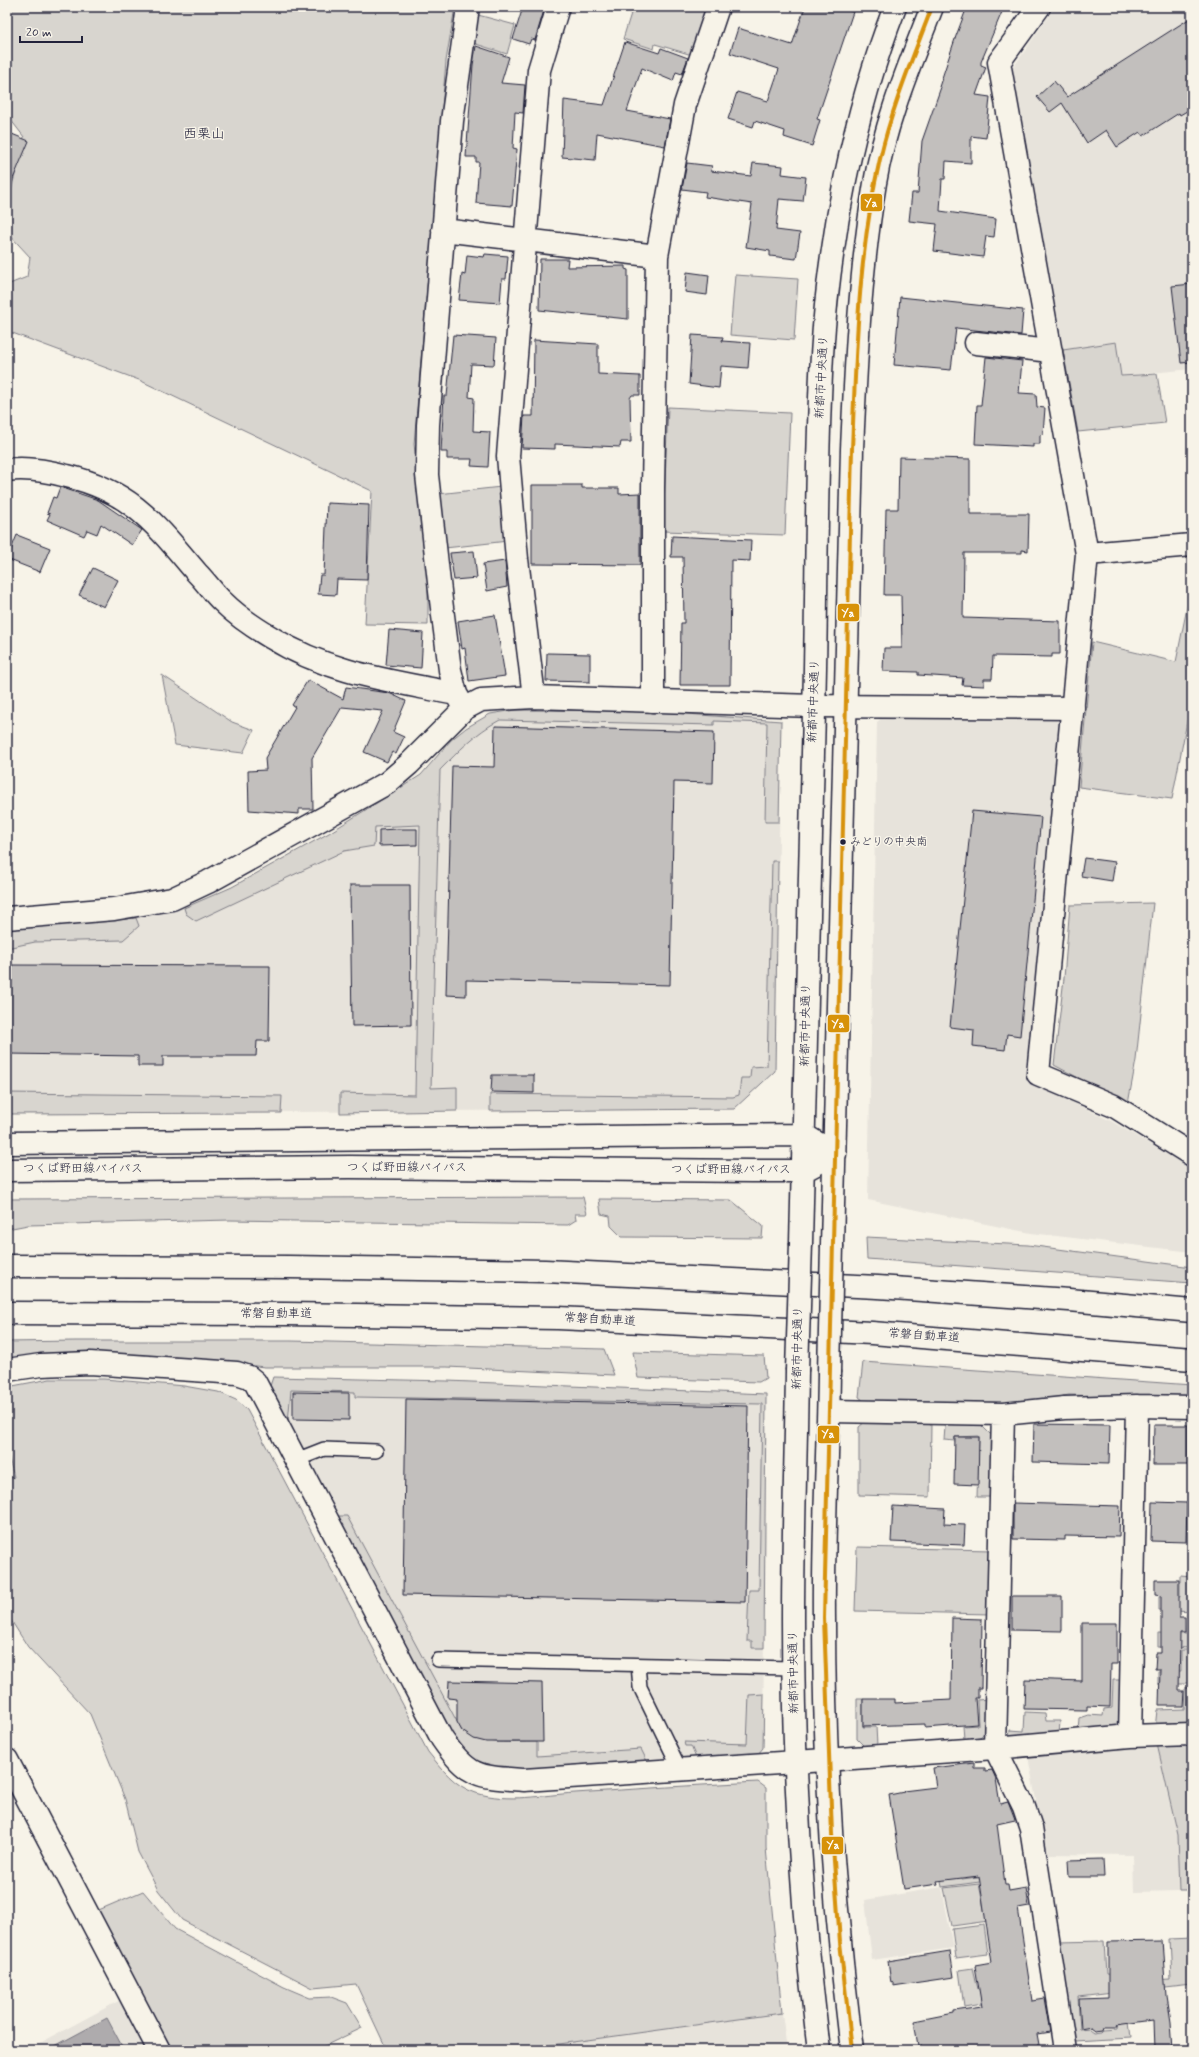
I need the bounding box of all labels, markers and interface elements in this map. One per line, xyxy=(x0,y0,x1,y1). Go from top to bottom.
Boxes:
scale bar xyxy=(20,18,82,44)
text: 20 m xyxy=(26,25,52,41)
district label: 西栗山 xyxy=(183,125,225,143)
line badge: Ya xyxy=(860,193,883,212)
text: Ya xyxy=(865,197,878,211)
street label: 新都市中央通り xyxy=(812,335,832,419)
line badge: Ya xyxy=(837,603,860,622)
text: Ya xyxy=(842,607,855,621)
street label: 新都市中央通り xyxy=(805,659,823,743)
place label: みどりの中央南 xyxy=(850,835,927,849)
marker: みどりの中央南 xyxy=(838,837,848,847)
street label: 新都市中央通り xyxy=(797,983,815,1067)
line badge: Ya xyxy=(827,1014,850,1033)
text: Ya xyxy=(832,1018,845,1032)
street label: つくば野田線バイパス xyxy=(347,1160,467,1176)
street label: つくば野田線バイパス xyxy=(23,1161,143,1177)
street label: つくば野田線バイパス xyxy=(671,1162,791,1178)
street label: 常磐自動車道 xyxy=(240,1306,312,1322)
street label: 新都市中央通り xyxy=(789,1306,807,1390)
street label: 常磐自動車道 xyxy=(564,1310,636,1330)
street label: 常磐自動車道 xyxy=(888,1326,960,1346)
line badge: Ya xyxy=(817,1425,840,1444)
text: Ya xyxy=(822,1428,835,1442)
street label: 新都市中央通り xyxy=(785,1630,803,1714)
line badge: Ya xyxy=(821,1836,844,1855)
text: Ya xyxy=(827,1839,840,1853)

